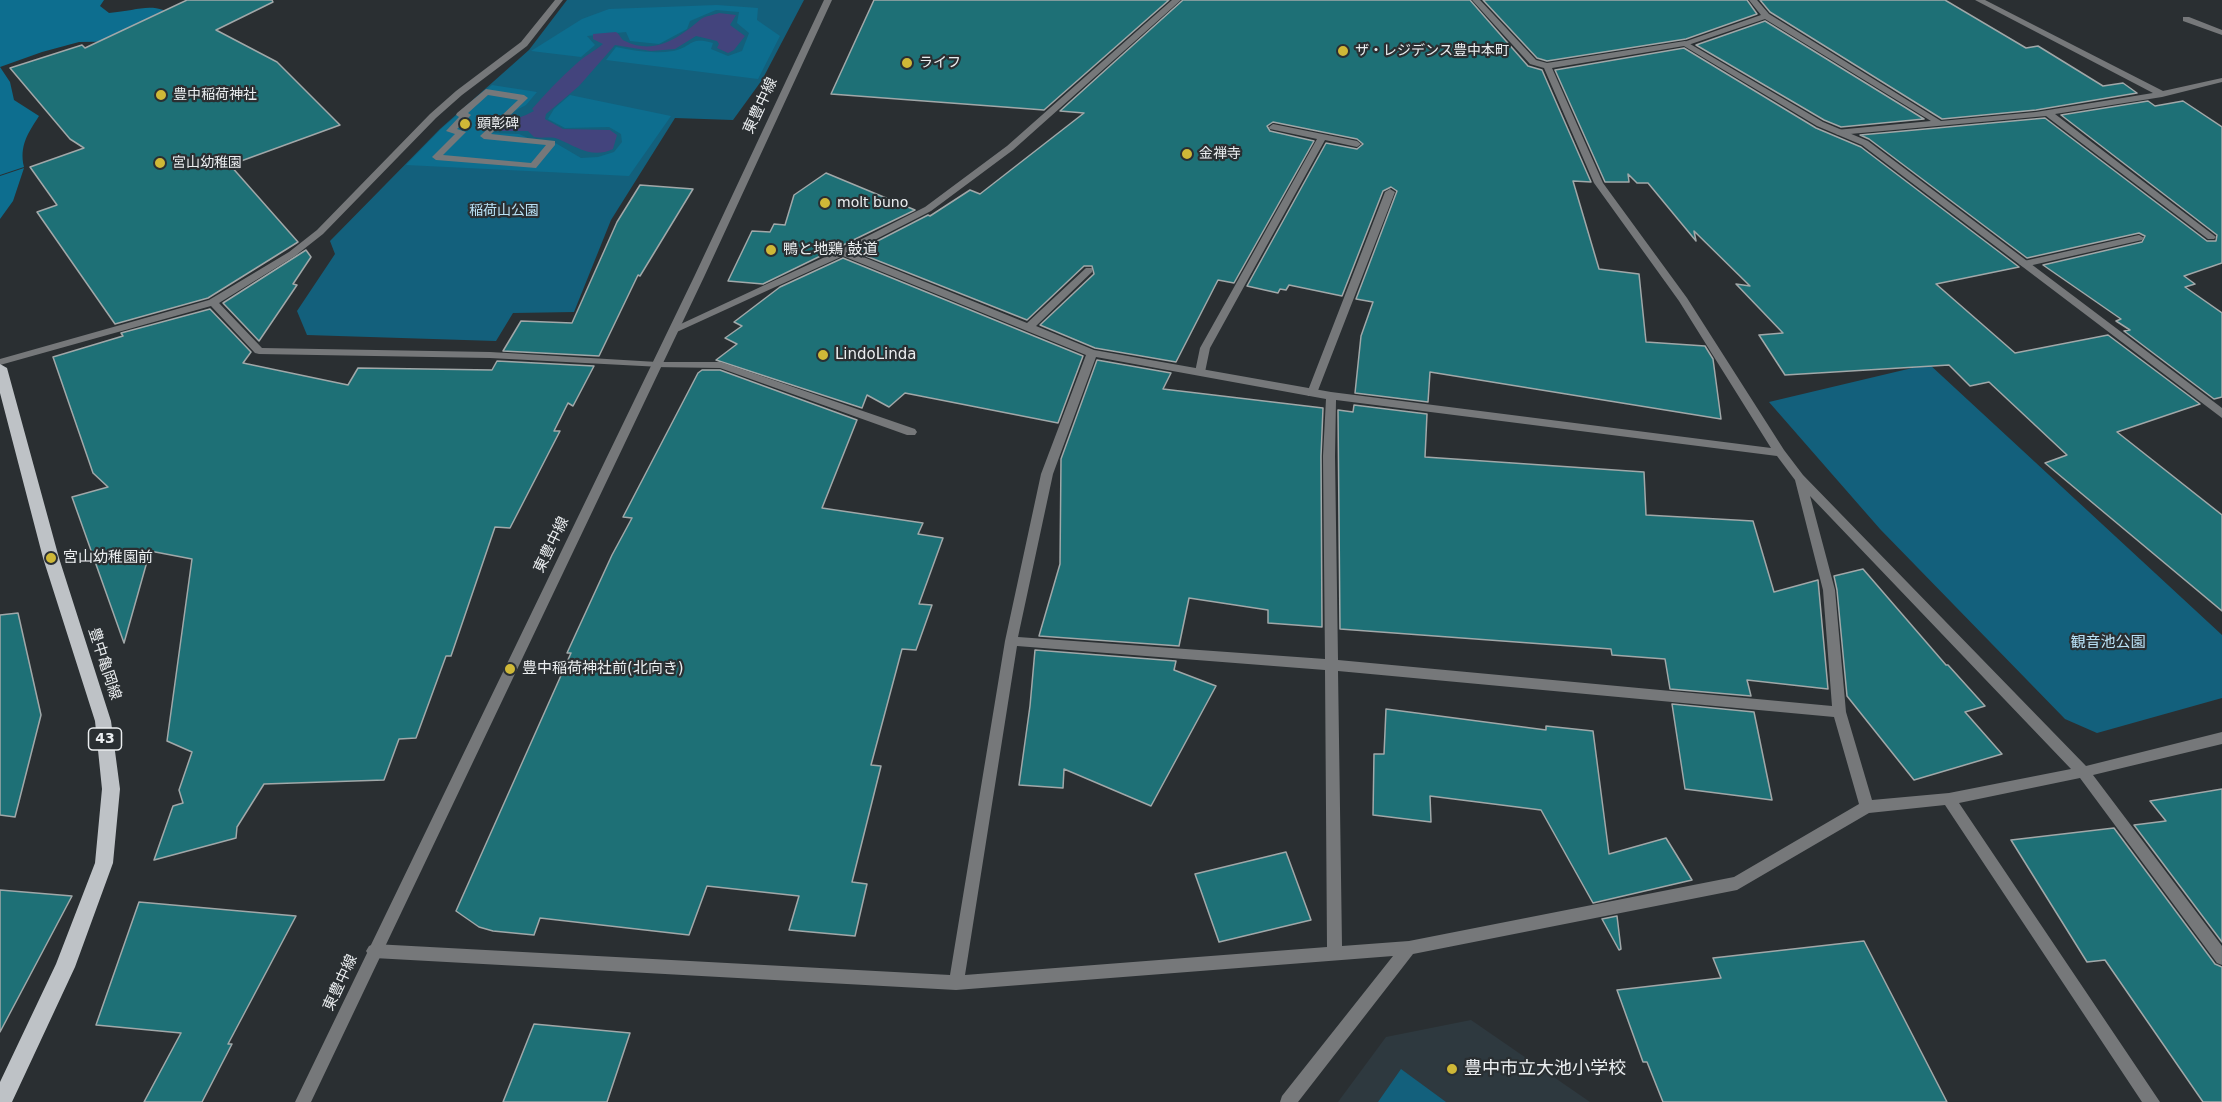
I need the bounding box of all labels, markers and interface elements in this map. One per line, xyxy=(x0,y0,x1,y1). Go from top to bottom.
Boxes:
place label: ザ・レジデンス豊中本町 xyxy=(1355,43,1509,59)
marker: ザ・レジデンス豊中本町 xyxy=(1336,44,1350,58)
place label: ライフ xyxy=(919,55,961,71)
marker: ライフ xyxy=(900,56,914,70)
street label: 東豊中線 xyxy=(740,75,782,137)
place label: 豊中稲荷神社 xyxy=(173,87,257,103)
marker: 豊中稲荷神社 xyxy=(154,88,168,102)
place label: 顕彰碑 xyxy=(477,116,519,132)
marker: 顕彰碑 xyxy=(458,117,472,131)
place label: 金禅寺 xyxy=(1199,146,1241,162)
marker: 金禅寺 xyxy=(1180,147,1194,161)
place label: 宮山幼稚園 xyxy=(172,155,242,171)
marker: 宮山幼稚園 xyxy=(153,156,167,170)
place label: molt buno xyxy=(837,195,908,211)
marker: molt buno xyxy=(818,196,832,210)
park label: 稲荷山公園 xyxy=(469,203,539,219)
place label: 鴨と地鶏 鼓道 xyxy=(783,241,878,259)
marker: 鴨と地鶏 鼓道 xyxy=(764,243,778,257)
place label: LindoLinda xyxy=(835,346,916,364)
marker: LindoLinda xyxy=(816,348,830,362)
street label: 東豊中線 xyxy=(531,514,573,576)
place label: 宮山幼稚園前 xyxy=(63,549,153,567)
marker: 宮山幼稚園前 xyxy=(44,551,58,565)
street label: 豊中亀岡線 xyxy=(84,626,124,702)
park label: 観音池公園 xyxy=(2071,634,2145,652)
place label: 豊中稲荷神社前(北向き) xyxy=(522,660,684,678)
marker: 豊中稲荷神社前(北向き) xyxy=(503,662,517,676)
road number: 43 xyxy=(88,728,122,750)
street label: 東豊中線 xyxy=(320,952,362,1014)
place label: 豊中市立大池小学校 xyxy=(1464,1058,1626,1080)
marker: 豊中市立大池小学校 xyxy=(1445,1062,1459,1076)

